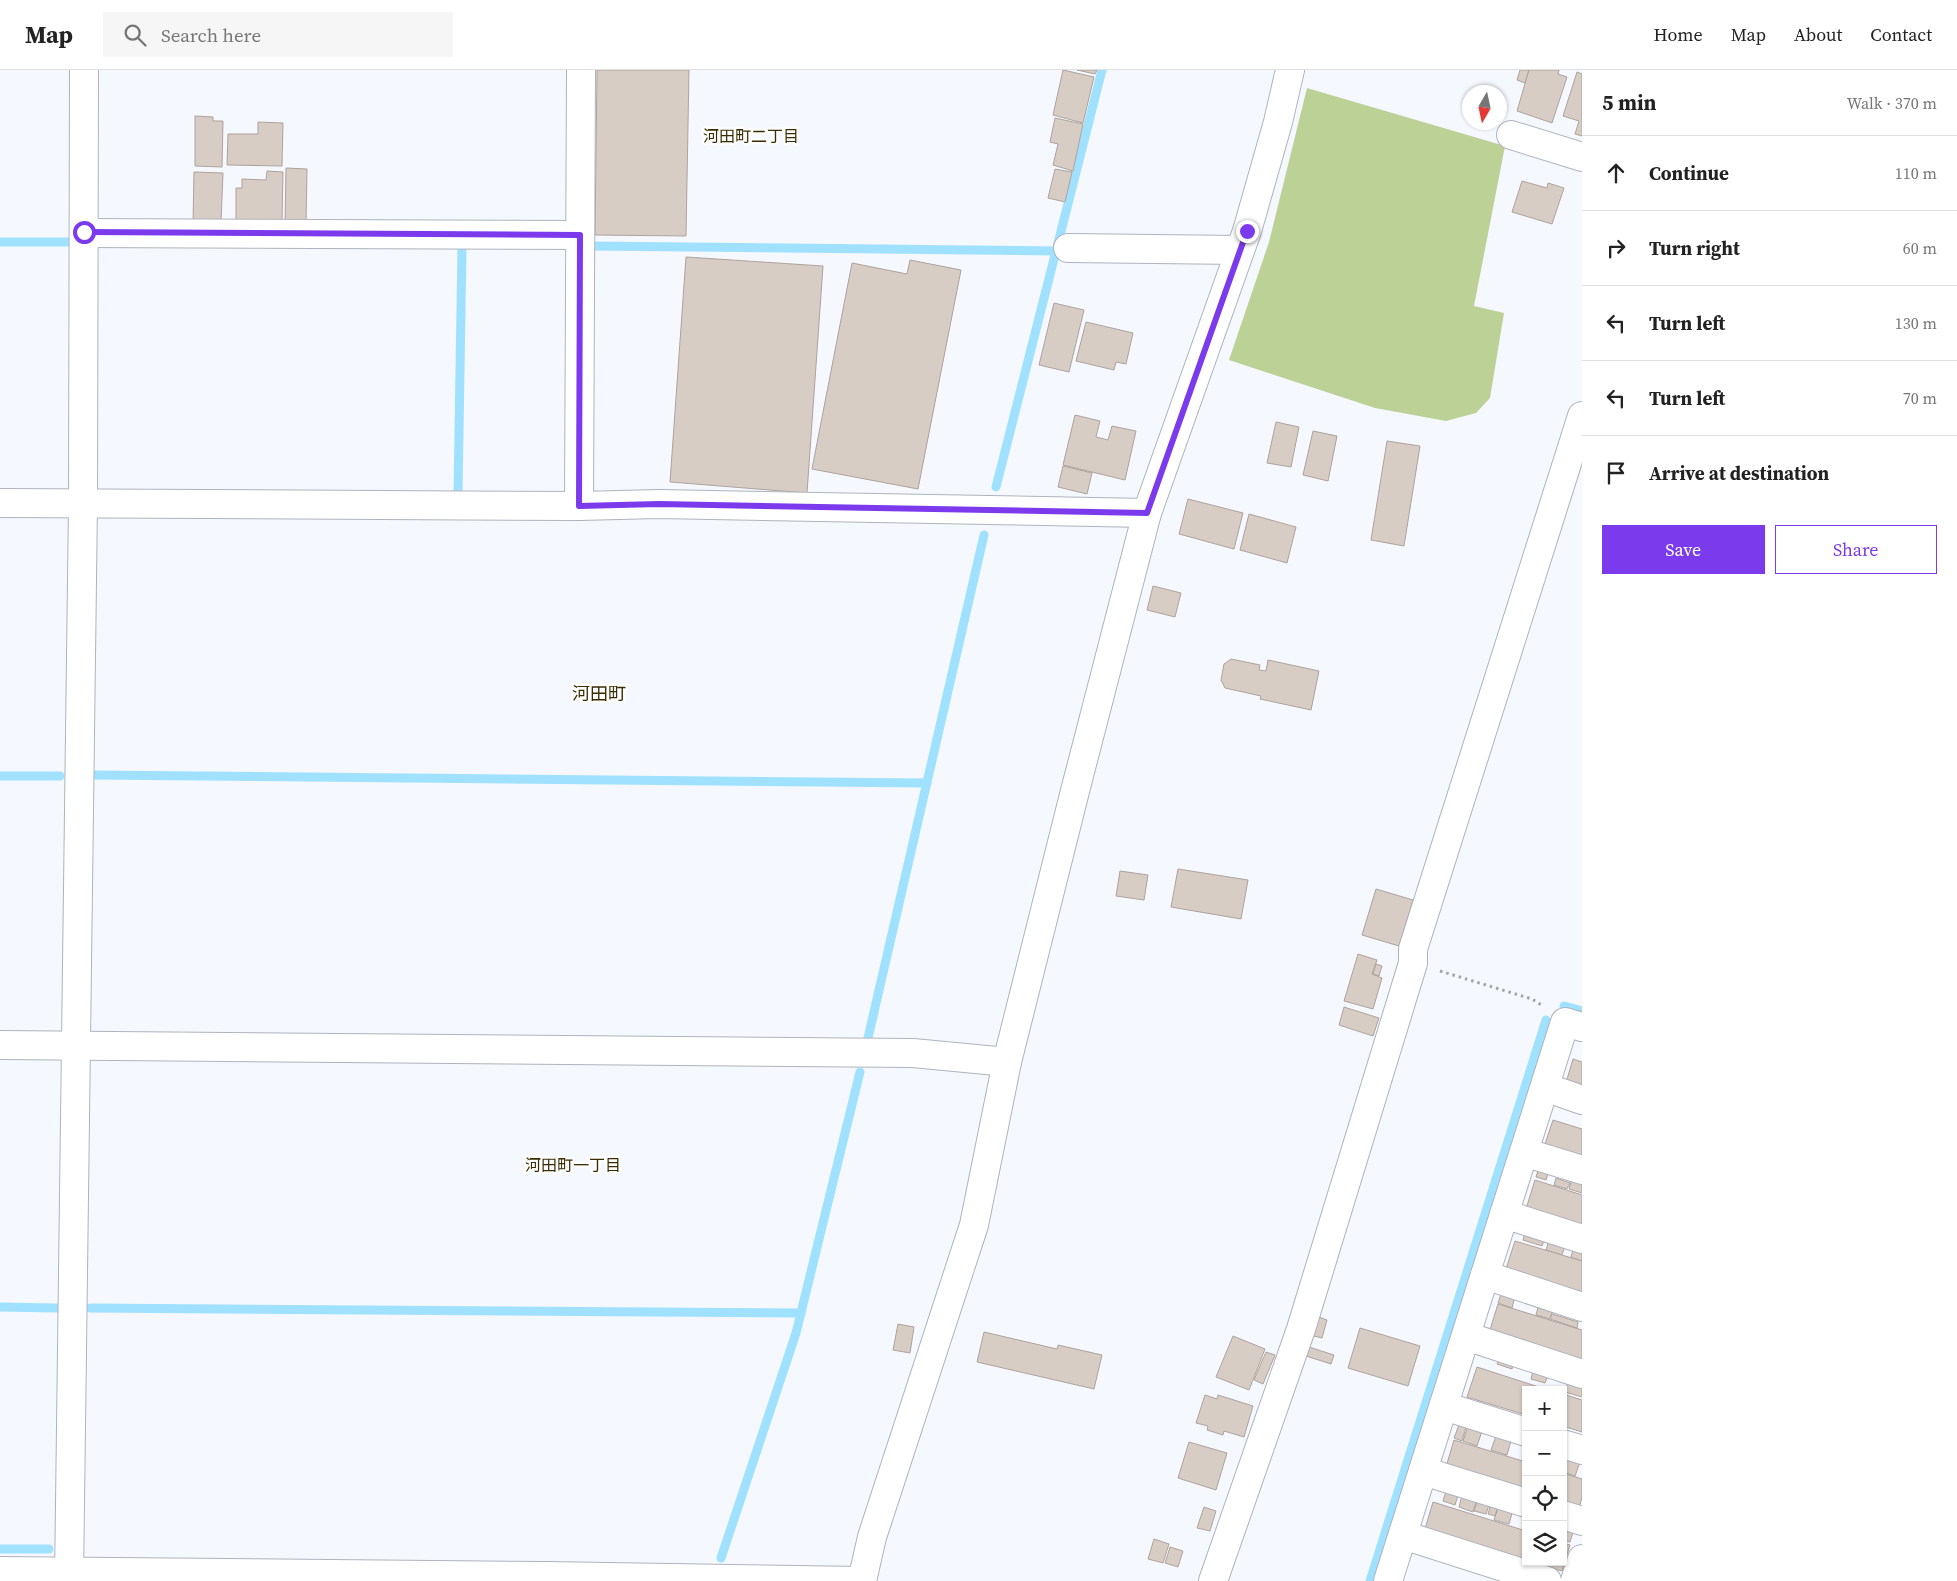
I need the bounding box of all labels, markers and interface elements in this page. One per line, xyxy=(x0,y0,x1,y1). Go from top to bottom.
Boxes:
search box xyxy=(103,12,453,57)
text: Map xyxy=(25,18,73,51)
icon: search xyxy=(121,21,149,49)
text: Search here xyxy=(161,22,261,48)
text: Home xyxy=(1654,22,1703,47)
text: Map xyxy=(1731,22,1766,47)
text: About xyxy=(1794,22,1842,47)
text: Contact xyxy=(1870,22,1932,47)
north arrow xyxy=(1462,85,1507,130)
text: 5 min xyxy=(1602,88,1657,117)
text: Walk · 370 m xyxy=(1847,92,1937,114)
district label: 河田町二丁目 xyxy=(703,125,799,147)
icon: ahead xyxy=(1602,159,1630,187)
text: Continue xyxy=(1649,160,1729,186)
text: 110 m xyxy=(1895,162,1937,184)
route end xyxy=(1236,220,1259,243)
route start xyxy=(73,221,96,244)
icon: right xyxy=(1602,234,1630,262)
text: Turn right xyxy=(1649,235,1740,261)
text: 60 m xyxy=(1903,237,1937,259)
icon: left xyxy=(1602,309,1630,337)
text: Turn left xyxy=(1649,310,1725,336)
text: 130 m xyxy=(1895,312,1937,334)
icon: left xyxy=(1602,384,1630,412)
text: Turn left xyxy=(1649,385,1725,411)
text: 70 m xyxy=(1903,387,1937,409)
icon: arrive xyxy=(1602,459,1630,487)
text: Arrive at destination xyxy=(1649,460,1829,486)
button: Save xyxy=(1602,525,1765,574)
button: Share xyxy=(1775,525,1937,574)
district label: 河田町 xyxy=(572,681,626,706)
district label: 河田町一丁目 xyxy=(525,1154,621,1176)
map controls xyxy=(1522,1386,1567,1566)
button: + xyxy=(1522,1386,1567,1431)
button: − xyxy=(1522,1431,1567,1476)
button: locate xyxy=(1522,1476,1567,1521)
button: layers xyxy=(1522,1521,1567,1566)

